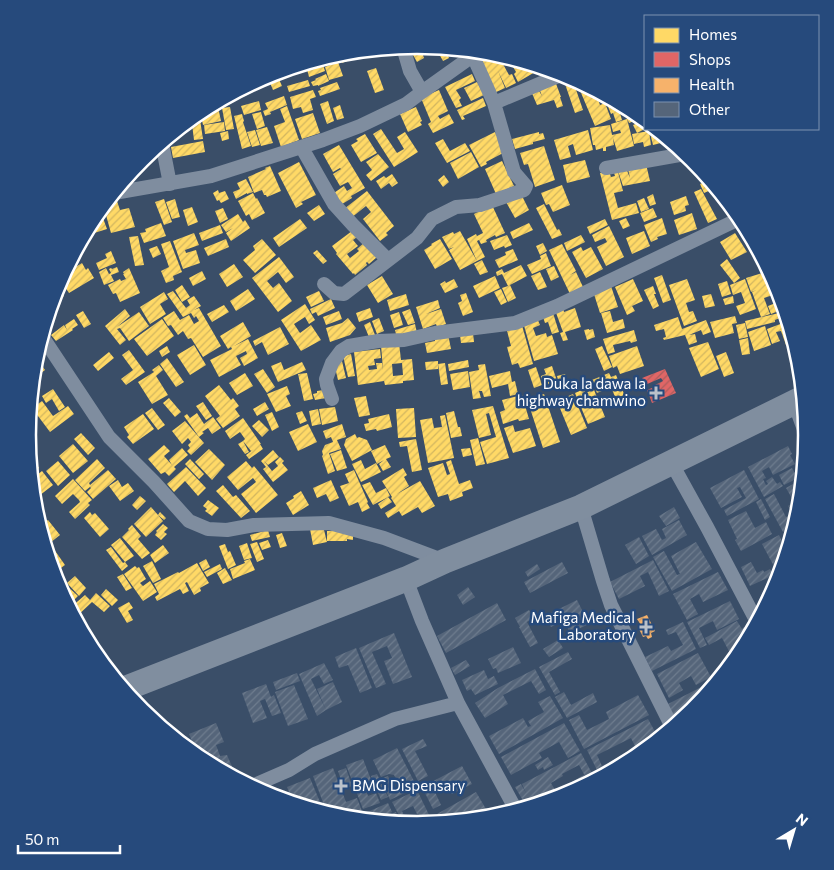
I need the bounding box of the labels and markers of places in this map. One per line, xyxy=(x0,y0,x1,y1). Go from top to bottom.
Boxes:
place label: Duka la dawa la highway chamwino xyxy=(517,374,646,409)
marker: Duka la dawa la highway chamwino xyxy=(650,387,662,399)
place label: Mafiga Medical Laboratory xyxy=(531,608,635,643)
marker: Mafiga Medical Laboratory xyxy=(639,620,653,634)
place label: BMG Dispensary xyxy=(352,776,465,794)
marker: BMG Dispensary xyxy=(334,779,348,793)

